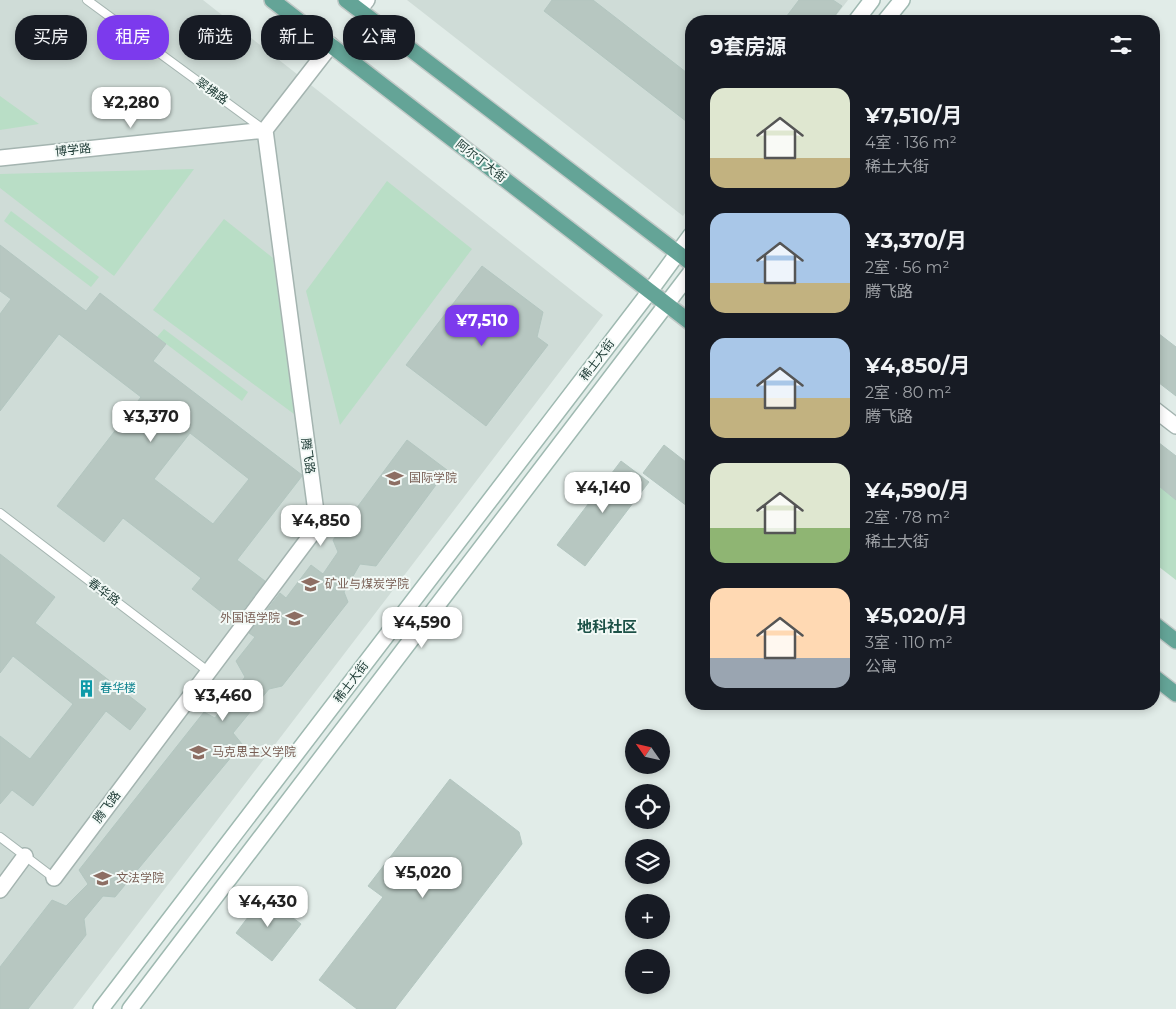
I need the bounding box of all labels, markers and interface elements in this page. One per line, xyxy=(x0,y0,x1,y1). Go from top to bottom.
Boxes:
chip: 买房 xyxy=(15,15,87,60)
chip: 租房 xyxy=(97,15,169,60)
chip: 筛选 xyxy=(179,15,251,60)
chip: 新上 xyxy=(261,15,333,60)
chip: 公寓 xyxy=(343,15,415,60)
icon: filters xyxy=(1107,31,1135,59)
text: 9套房源 xyxy=(710,34,786,59)
street label: 翠拂路 xyxy=(193,74,231,107)
pin: ¥2,280 xyxy=(90,86,172,129)
text: ¥2,280 xyxy=(103,93,159,112)
text: ¥7,510/月 xyxy=(865,103,962,128)
icon: home xyxy=(750,108,810,168)
text: 4室 · 136 m² xyxy=(865,133,957,152)
street label: 阿尔丁大街 xyxy=(453,136,510,185)
street label: 博学路 xyxy=(54,140,92,159)
text: 稀土大街 xyxy=(865,157,929,176)
text: ¥3,370/月 xyxy=(865,228,967,253)
icon: home xyxy=(750,233,810,293)
text: 2室 · 56 m² xyxy=(865,258,949,277)
text: 腾飞路 xyxy=(865,282,913,301)
pin: ¥7,510 xyxy=(441,304,523,347)
text: ¥7,510 xyxy=(456,311,508,330)
street label: 稀土大街 xyxy=(576,336,617,383)
text: ¥4,850/月 xyxy=(865,353,970,378)
icon: home xyxy=(750,358,810,418)
text: 2室 · 80 m² xyxy=(865,383,951,402)
pin: ¥3,370 xyxy=(110,400,192,443)
text: ¥3,370 xyxy=(123,407,179,426)
text: 腾飞路 xyxy=(865,407,913,426)
street label: 腾飞路 xyxy=(299,437,318,475)
school or university icon: 国际学院 xyxy=(385,468,405,488)
place label: 国际学院 xyxy=(409,470,457,485)
pin: ¥4,140 xyxy=(562,472,644,514)
text: ¥4,140 xyxy=(575,478,631,497)
text: ¥4,590/月 xyxy=(865,478,970,503)
icon: home xyxy=(750,483,810,543)
pin: ¥4,850 xyxy=(280,504,362,547)
text: 2室 · 78 m² xyxy=(865,508,950,527)
text: ¥4,850 xyxy=(292,511,350,530)
text: 稀土大街 xyxy=(865,532,929,551)
school or university icon: 矿业与煤炭学院 xyxy=(301,574,321,594)
street label: 春华路 xyxy=(85,575,123,608)
place label: 矿业与煤炭学院 xyxy=(325,576,409,591)
text: ¥5,020/月 xyxy=(865,603,968,628)
pin: ¥4,590 xyxy=(381,606,463,649)
school or university icon: 外国语学院 xyxy=(284,608,304,628)
icon: home xyxy=(750,608,810,668)
place label: 外国语学院 xyxy=(220,610,280,625)
text: ¥4,590 xyxy=(393,613,451,632)
district label: 地科社区 xyxy=(577,617,637,636)
text: 3室 · 110 m² xyxy=(865,633,953,652)
text: 公寓 xyxy=(865,657,897,676)
street label: 稀土大街 xyxy=(330,658,371,705)
building icon: 春华楼 xyxy=(76,678,96,698)
place label: 春华楼 xyxy=(100,680,136,695)
pin: ¥3,460 xyxy=(182,680,264,722)
text: ¥3,460 xyxy=(194,686,252,705)
north arrow xyxy=(625,729,670,774)
map controls xyxy=(625,729,670,994)
school or university icon: 马克思主义学院 xyxy=(188,742,208,762)
place label: 马克思主义学院 xyxy=(212,744,296,759)
button: locate xyxy=(625,784,670,829)
street label: 腾飞路 xyxy=(90,788,123,826)
button: layers xyxy=(625,839,670,884)
pin: ¥5,020 xyxy=(382,856,464,899)
text: ¥5,020 xyxy=(395,863,451,882)
school or university icon: 文法学院 xyxy=(92,868,112,888)
place label: 文法学院 xyxy=(116,870,164,885)
pin: ¥4,430 xyxy=(227,886,309,928)
text: ¥4,430 xyxy=(239,892,297,911)
button: + xyxy=(625,894,670,939)
button: − xyxy=(625,949,670,994)

